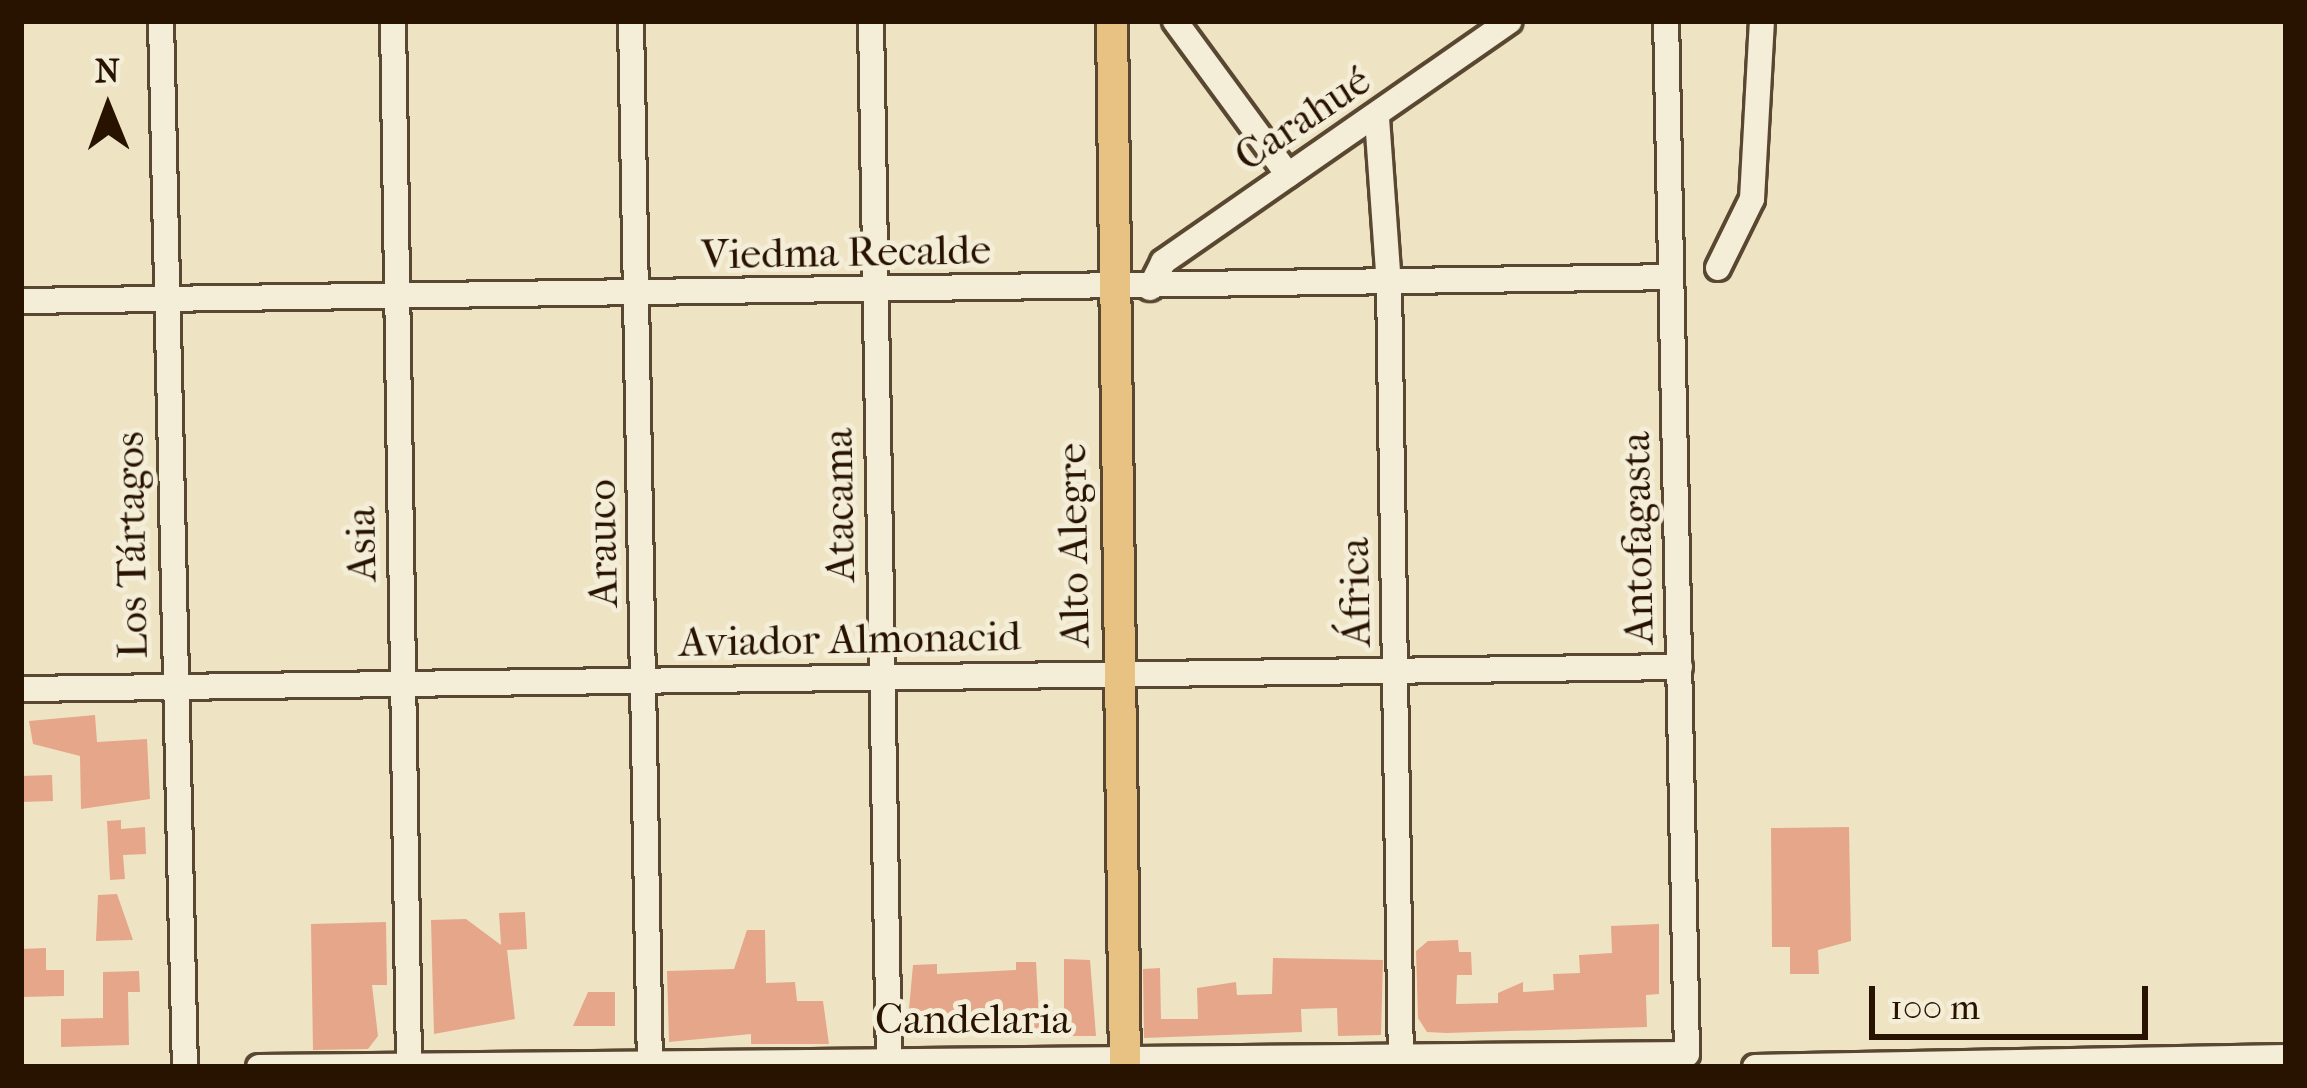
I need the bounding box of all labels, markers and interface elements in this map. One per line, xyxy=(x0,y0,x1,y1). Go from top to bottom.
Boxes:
north arrow xyxy=(48,48,168,168)
text: N xyxy=(94,52,120,91)
street label: Carahué xyxy=(1226,56,1380,182)
street label: Viedma Recalde xyxy=(701,225,991,281)
street label: Atacama xyxy=(813,428,867,582)
street label: Los Tártagos xyxy=(105,431,159,659)
street label: Antofagasta xyxy=(1611,431,1665,645)
street label: Alto Alegre xyxy=(1047,442,1101,648)
street label: Arauco xyxy=(577,479,629,607)
street label: Asia xyxy=(336,506,388,582)
street label: África xyxy=(1330,537,1382,647)
street label: Aviador Almonacid xyxy=(679,612,1021,668)
scale bar xyxy=(1875,962,2154,1036)
text: 100 m xyxy=(1890,986,1980,1028)
street label: Candelaria xyxy=(875,995,1071,1045)

